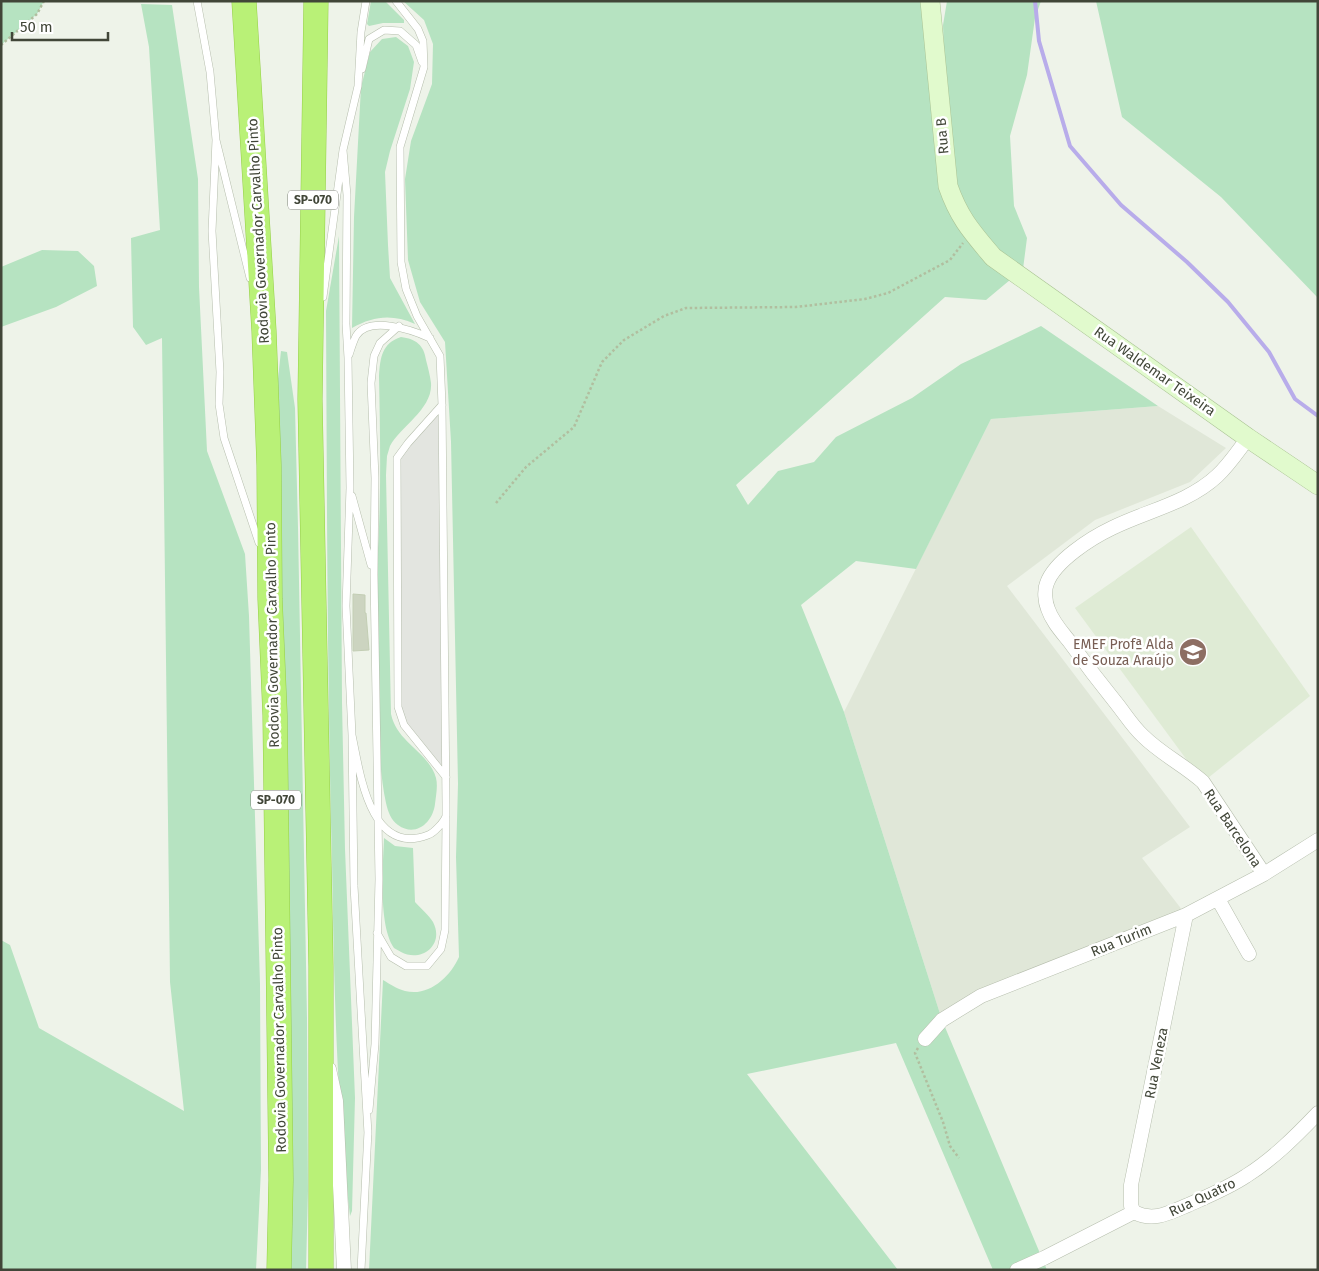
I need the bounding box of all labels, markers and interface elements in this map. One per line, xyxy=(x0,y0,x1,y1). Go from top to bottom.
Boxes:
scale bar xyxy=(12,10,109,42)
text: 50 m xyxy=(20,18,53,36)
street label: Rua B xyxy=(932,117,953,155)
street label: Rodovia Governador Carvalho Pinto xyxy=(244,118,273,344)
road number: SP-070 xyxy=(288,190,338,210)
street label: Rua Waldemar Teixeira xyxy=(1091,323,1219,420)
street label: Rodovia Governador Carvalho Pinto xyxy=(262,522,283,748)
place label: EMEF Profª Alda de Souza Araújo xyxy=(1072,636,1174,669)
school or university icon: EMEF Profª Alda de Souza Araújo xyxy=(1178,637,1208,667)
street label: Rua Barcelona xyxy=(1200,786,1265,871)
road number: SP-070 xyxy=(251,790,301,810)
street label: Rua Turim xyxy=(1088,921,1154,960)
street label: Rodovia Governador Carvalho Pinto xyxy=(269,927,290,1153)
street label: Rua Veneza xyxy=(1141,1026,1172,1100)
street label: Rua Quatro xyxy=(1166,1175,1238,1220)

